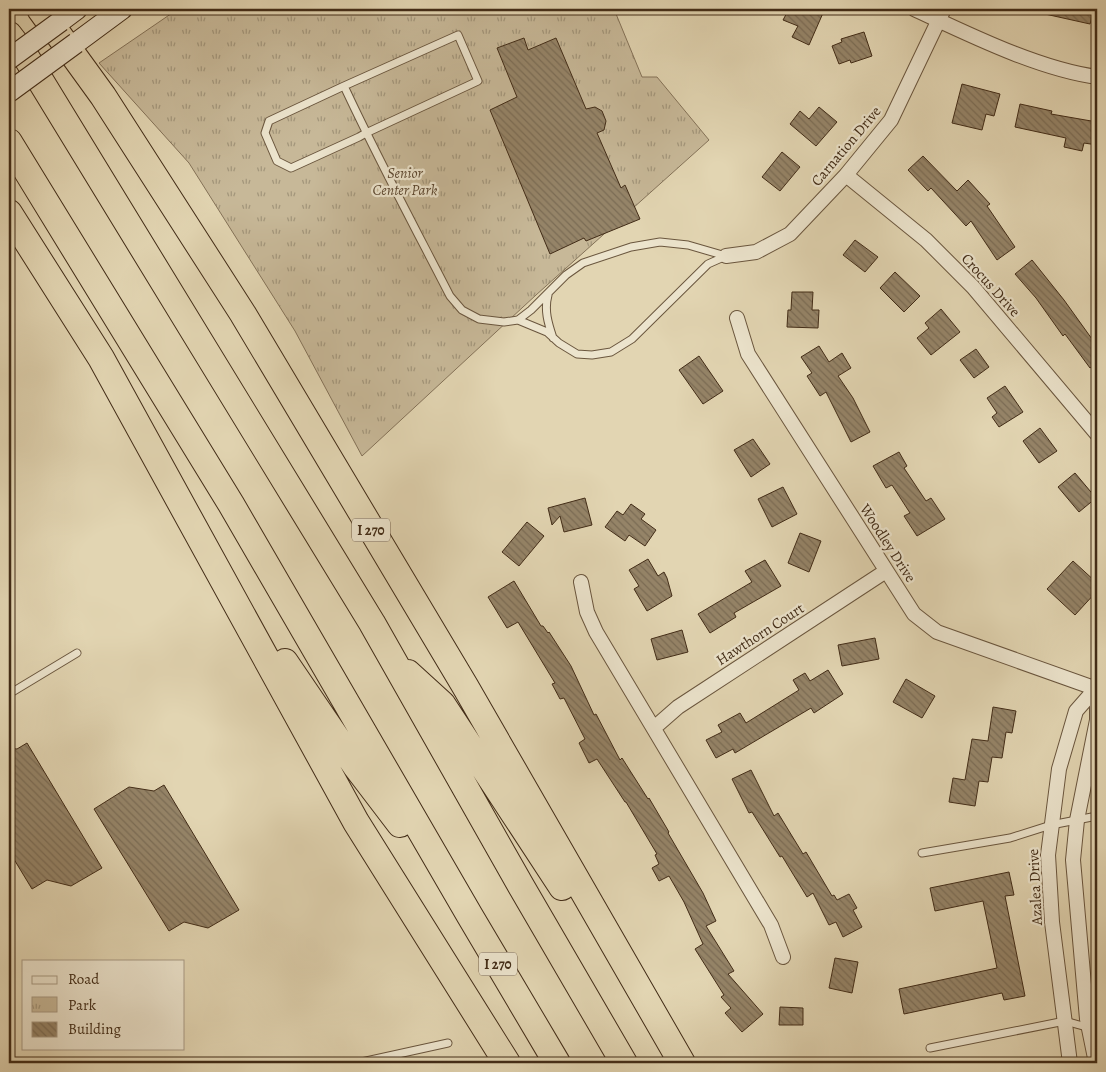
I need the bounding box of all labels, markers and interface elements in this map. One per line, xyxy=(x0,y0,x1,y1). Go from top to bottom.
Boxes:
street label: Carnation Drive xyxy=(807,101,886,190)
park label: Senior Center Park xyxy=(373,163,438,200)
street label: Crocus Drive xyxy=(957,249,1025,321)
street label: Woodley Drive xyxy=(855,499,921,586)
road number: I 270 xyxy=(352,518,390,542)
street label: Hawthorn Court xyxy=(712,598,808,670)
street label: Azalea Drive xyxy=(1023,848,1047,927)
road number: I 270 xyxy=(479,952,517,976)
legend xyxy=(22,960,185,1050)
text: Road xyxy=(68,969,100,989)
text: Park xyxy=(68,995,97,1015)
text: Building xyxy=(68,1019,121,1039)

